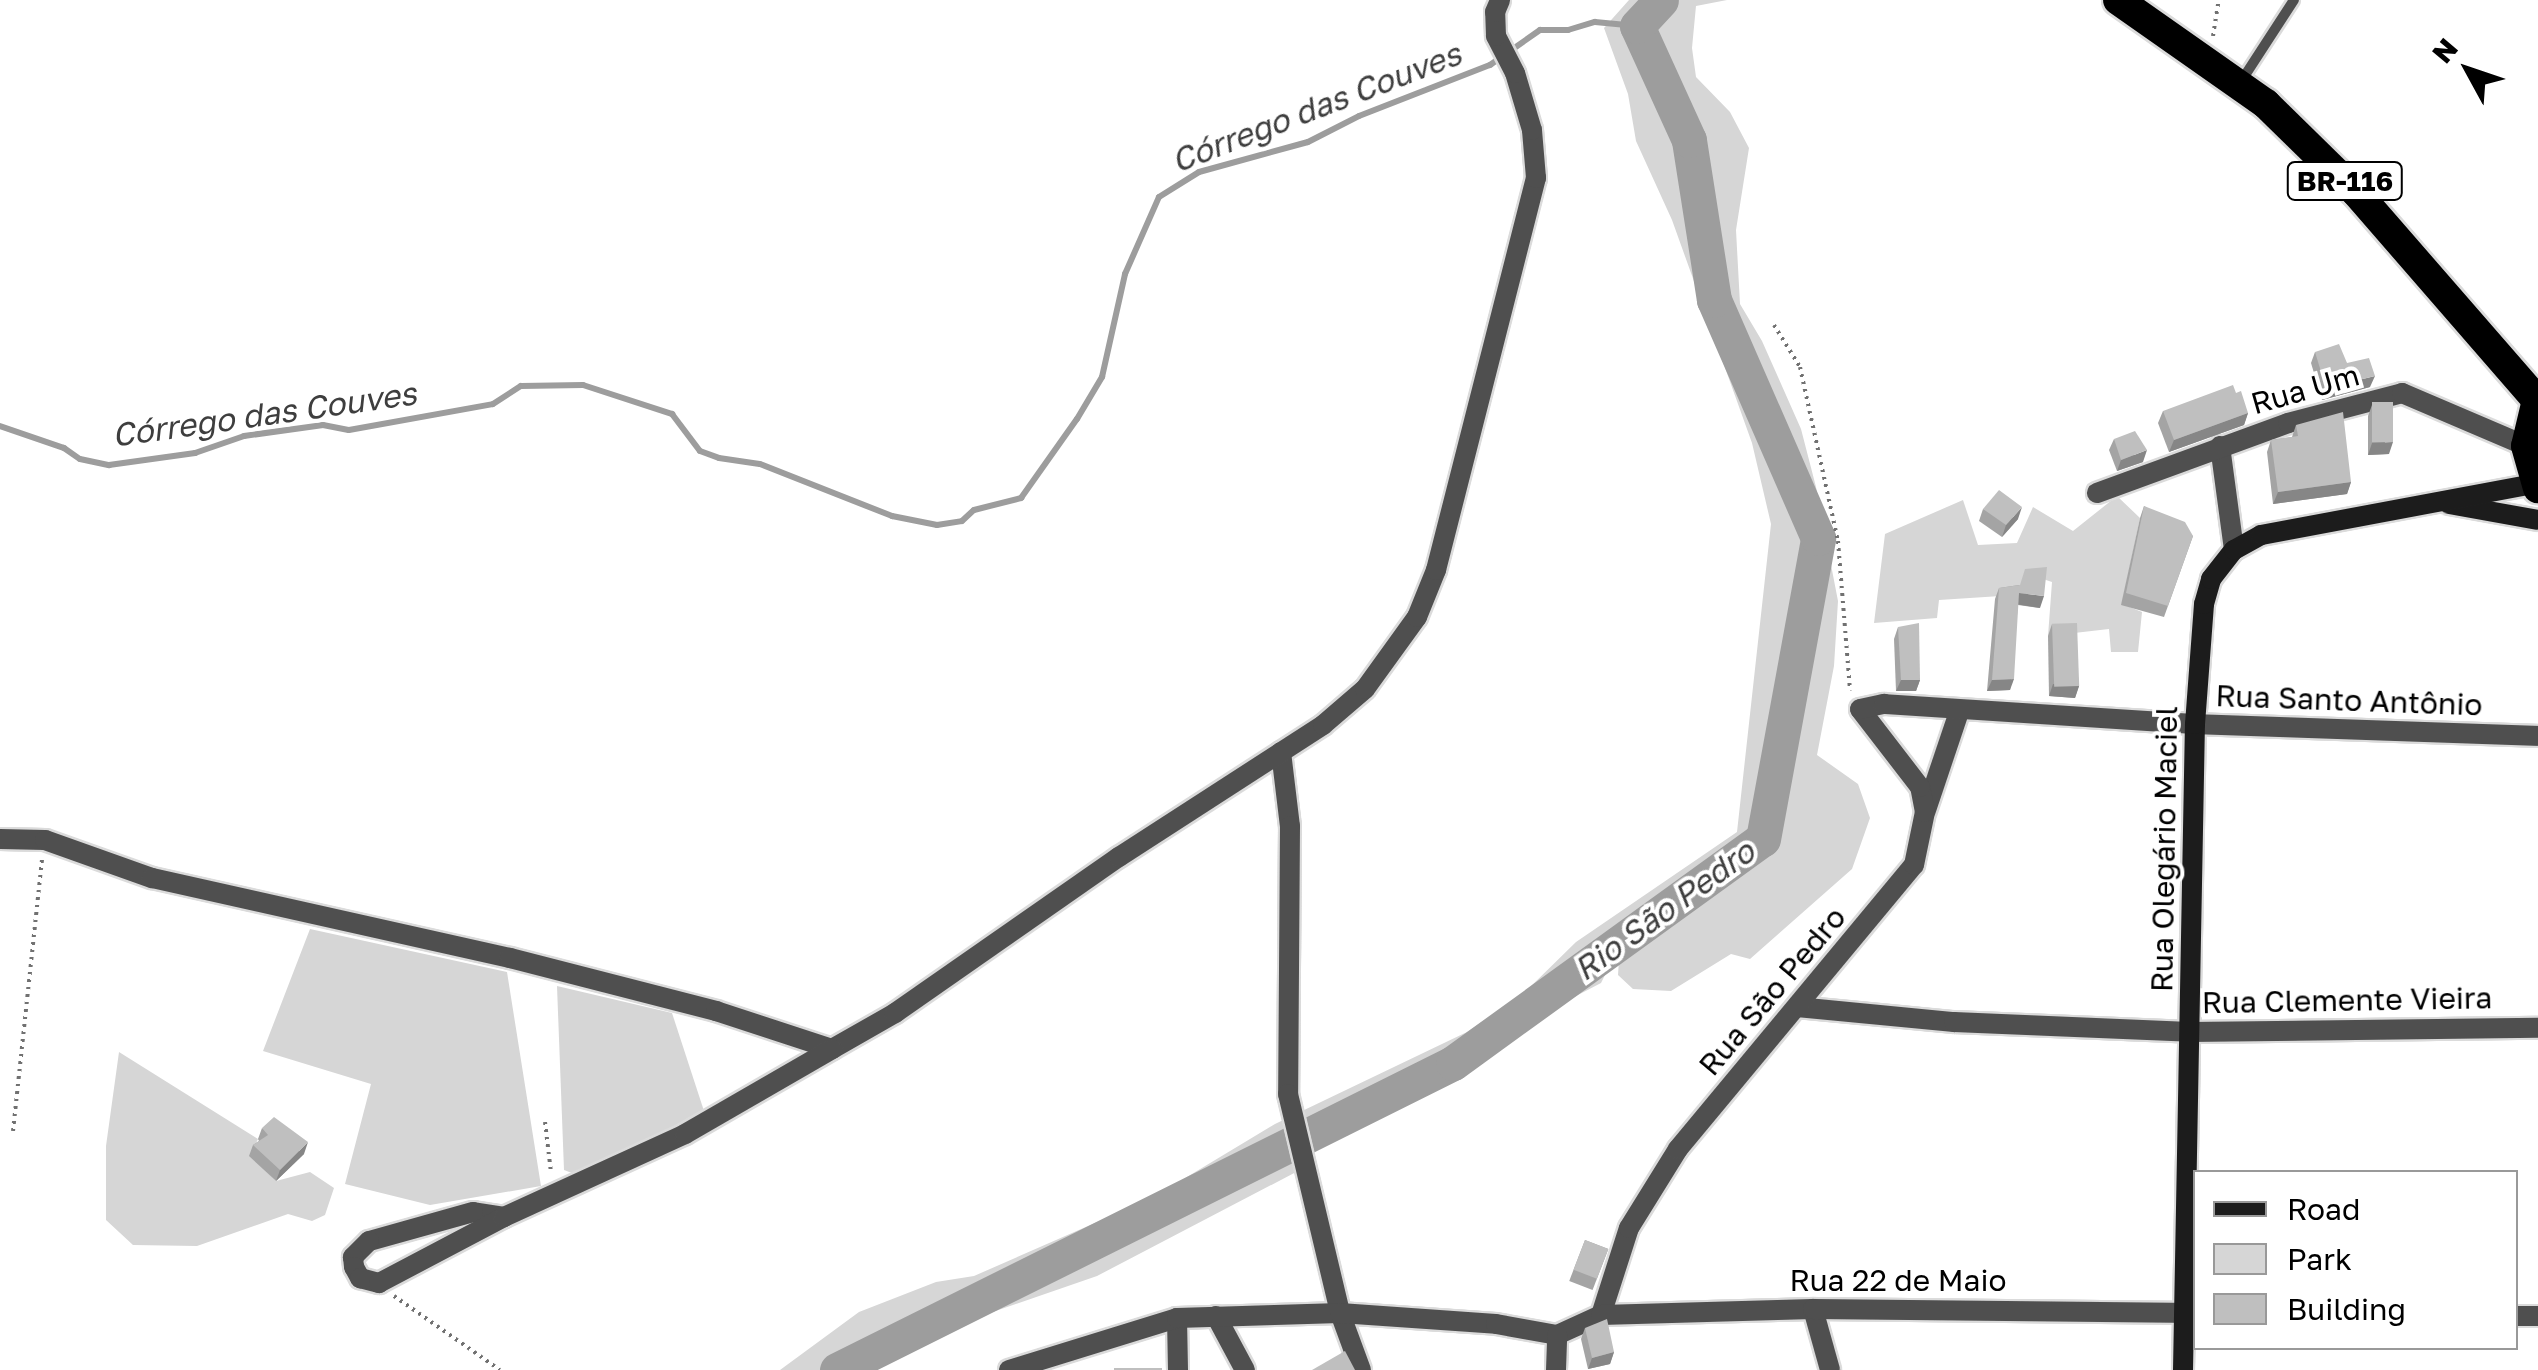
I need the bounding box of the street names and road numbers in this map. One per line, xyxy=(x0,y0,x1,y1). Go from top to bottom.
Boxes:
road number: BR-116 xyxy=(2285,158,2405,204)
street label: Rua Um xyxy=(2247,356,2363,422)
street label: Rua Santo Antônio xyxy=(2215,677,2483,723)
street label: Rua Olegário Maciel xyxy=(2144,706,2184,992)
street label: Rua São Pedro xyxy=(1691,900,1853,1082)
street label: Rua Clemente Vieira xyxy=(2201,979,2493,1021)
street label: Rua 22 de Maio xyxy=(1790,1262,2006,1298)

